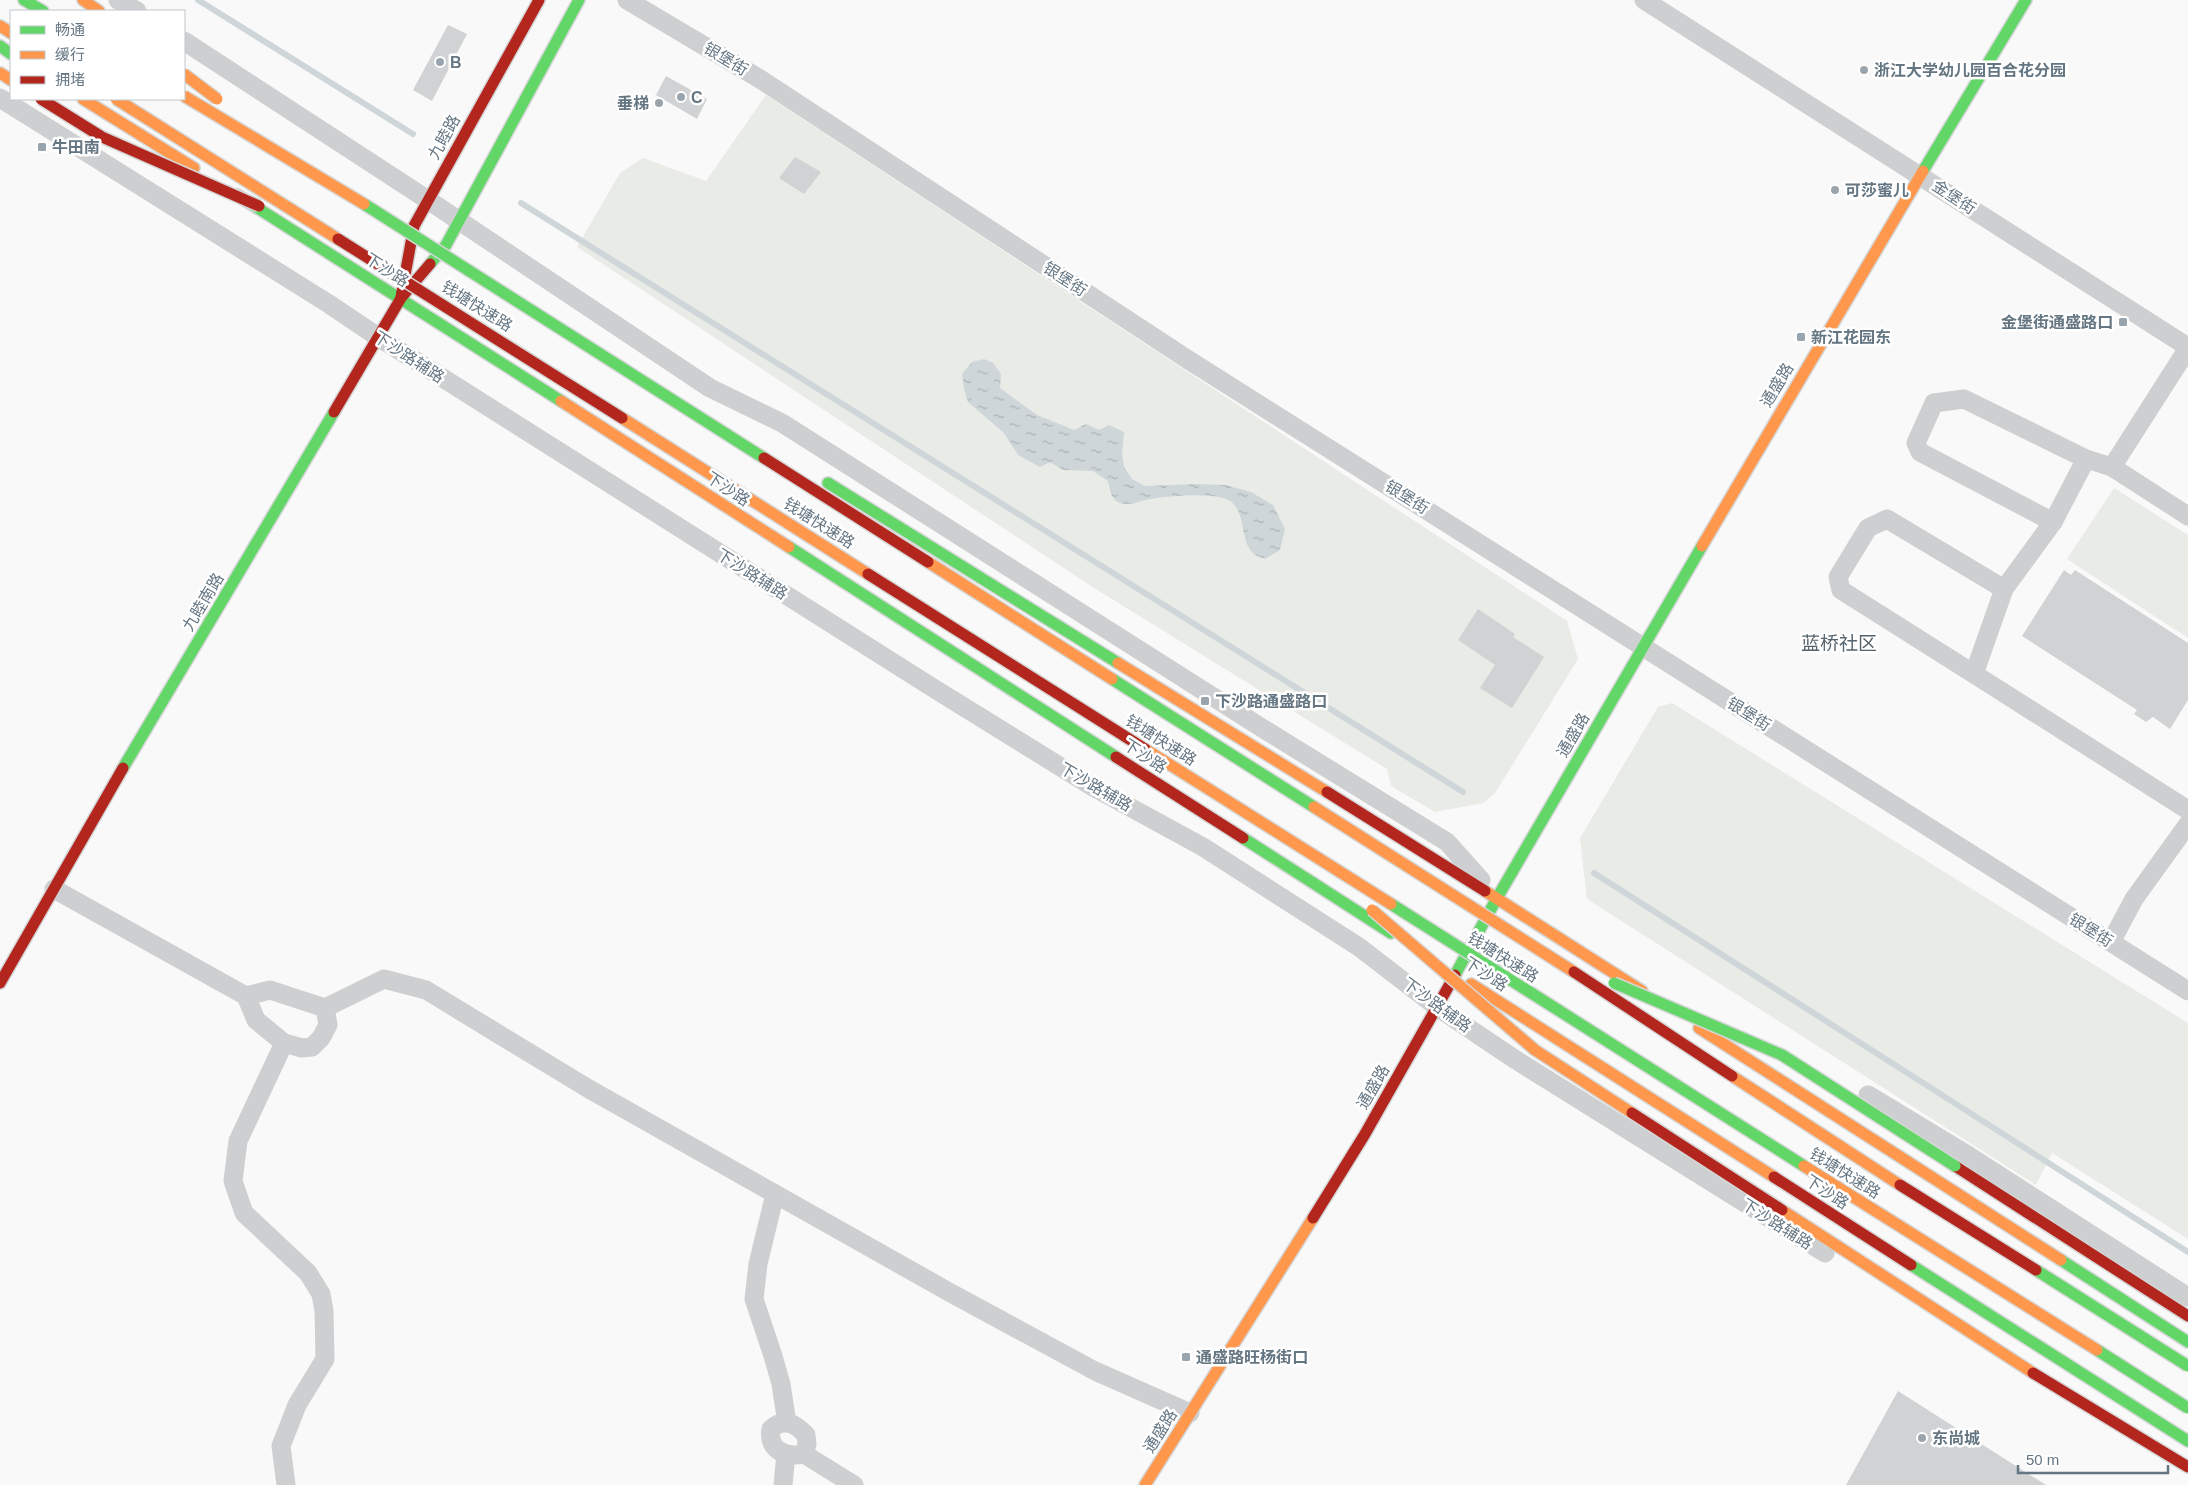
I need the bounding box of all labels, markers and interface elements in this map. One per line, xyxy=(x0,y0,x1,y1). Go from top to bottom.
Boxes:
legend xyxy=(10,10,185,100)
text: 畅通 xyxy=(55,21,85,38)
street label: 银堡街 xyxy=(701,39,751,79)
text: 缓行 xyxy=(55,46,85,63)
place label: B xyxy=(450,54,462,71)
marker: B xyxy=(434,56,446,68)
place label: 浙江大学幼儿园百合花分园 xyxy=(1874,61,2066,79)
marker: 浙江大学幼儿园百合花分园 xyxy=(1858,64,1870,76)
text: 拥堵 xyxy=(55,71,85,88)
place label: C xyxy=(691,89,703,106)
marker: C xyxy=(675,91,687,103)
place label: 垂梯 xyxy=(617,95,649,112)
marker: 垂梯 xyxy=(653,97,665,109)
street label: 九睦路 xyxy=(425,112,463,162)
place label: 牛田南 xyxy=(52,139,100,156)
marker: 牛田南 xyxy=(36,141,48,153)
street label: 金堡街 xyxy=(1929,177,1979,217)
place label: 可莎蜜儿 xyxy=(1845,182,1909,199)
marker: 可莎蜜儿 xyxy=(1829,184,1841,196)
street label: 下沙路 xyxy=(362,250,412,290)
street label: 银堡街 xyxy=(1040,259,1090,299)
street label: 钱塘快速路 xyxy=(439,278,515,334)
place label: 金堡街通盛路口 xyxy=(2001,313,2113,331)
marker: 金堡街通盛路口 xyxy=(2117,316,2129,328)
street label: 下沙路辅路 xyxy=(371,328,447,386)
place label: 新江花园东 xyxy=(1811,329,1891,346)
marker: 新江花园东 xyxy=(1795,331,1807,343)
street label: 通盛路 xyxy=(1757,360,1797,410)
street label: 下沙路 xyxy=(703,469,753,509)
street label: 银堡街 xyxy=(1382,477,1432,517)
street label: 钱塘快速路 xyxy=(781,495,857,551)
street label: 下沙路辅路 xyxy=(714,546,790,602)
street label: 九睦南路 xyxy=(179,570,227,634)
district label: 蓝桥社区 xyxy=(1801,633,1877,654)
place label: 下沙路通盛路口 xyxy=(1215,692,1327,710)
street label: 银堡街 xyxy=(1724,694,1774,734)
marker: 下沙路通盛路口 xyxy=(1199,695,1211,707)
street label: 通盛路 xyxy=(1554,710,1592,760)
street label: 钱塘快速路 xyxy=(1123,712,1199,768)
street label: 下沙路 xyxy=(1120,736,1170,776)
street label: 下沙路辅路 xyxy=(1057,760,1135,814)
street label: 银堡街 xyxy=(2066,910,2116,950)
street label: 钱塘快速路 xyxy=(1465,929,1541,985)
street label: 下沙路 xyxy=(1461,954,1511,994)
street label: 下沙路辅路 xyxy=(1400,975,1474,1035)
street label: 通盛路 xyxy=(1354,1062,1392,1112)
street label: 钱塘快速路 xyxy=(1807,1145,1883,1201)
street label: 下沙路 xyxy=(1802,1172,1852,1212)
street label: 下沙路辅路 xyxy=(1739,1196,1815,1252)
place label: 通盛路旺杨街口 xyxy=(1196,1348,1308,1366)
marker: 通盛路旺杨街口 xyxy=(1180,1351,1192,1363)
street label: 通盛路 xyxy=(1140,1406,1180,1456)
place label: 东尚城 xyxy=(1932,1429,1980,1447)
marker: 东尚城 xyxy=(1916,1432,1928,1444)
scale bar xyxy=(2018,1442,2168,1474)
text: 50 m xyxy=(2026,1451,2059,1468)

